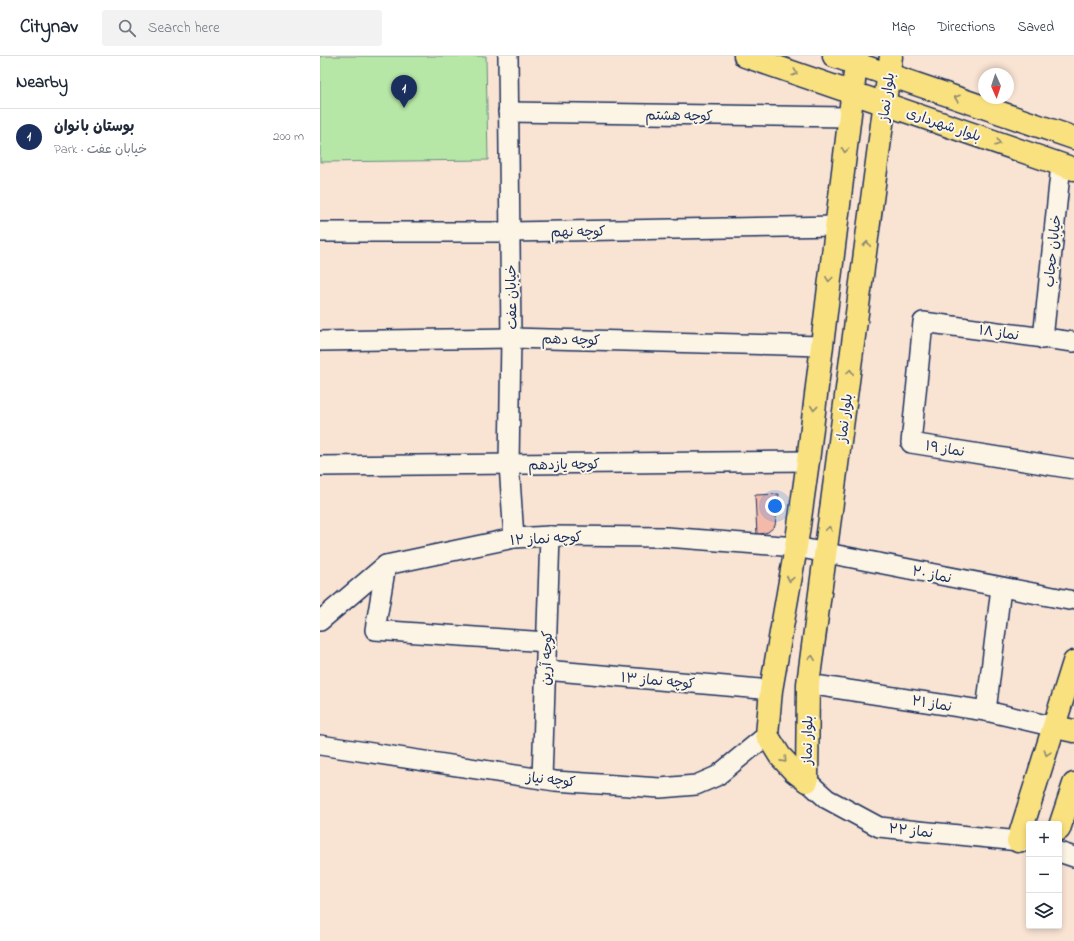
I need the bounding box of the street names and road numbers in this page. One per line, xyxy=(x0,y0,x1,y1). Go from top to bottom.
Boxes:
street label: بلوار نماز xyxy=(874,71,901,124)
street label: بلوار شهرداری xyxy=(903,103,984,148)
street label: کوچه هشتم xyxy=(645,105,713,128)
street label: خیابان حجاب xyxy=(1039,214,1068,289)
street label: کوچه نهم xyxy=(550,222,606,243)
street label: خیابان عفت xyxy=(501,264,524,330)
street label: نماز ۱۸ xyxy=(977,320,1020,347)
street label: کوچه دهم xyxy=(541,329,601,352)
street label: بلوار نماز xyxy=(832,392,859,445)
street label: نماز ۱۹ xyxy=(924,436,966,463)
street label: کوچه یازدهم xyxy=(528,454,600,477)
street label: کوچه نماز ۱۲ xyxy=(509,527,583,552)
street label: نماز ۲۰ xyxy=(910,561,953,590)
street label: کوچه آرین xyxy=(536,630,559,686)
street label: کوچه نماز ۱۳ xyxy=(620,668,696,695)
street label: نماز ۲۱ xyxy=(910,691,953,718)
street label: بلوار نماز xyxy=(798,715,819,766)
street label: کوچه نیاز xyxy=(524,767,577,794)
street label: نماز ۲۲ xyxy=(888,819,934,844)

